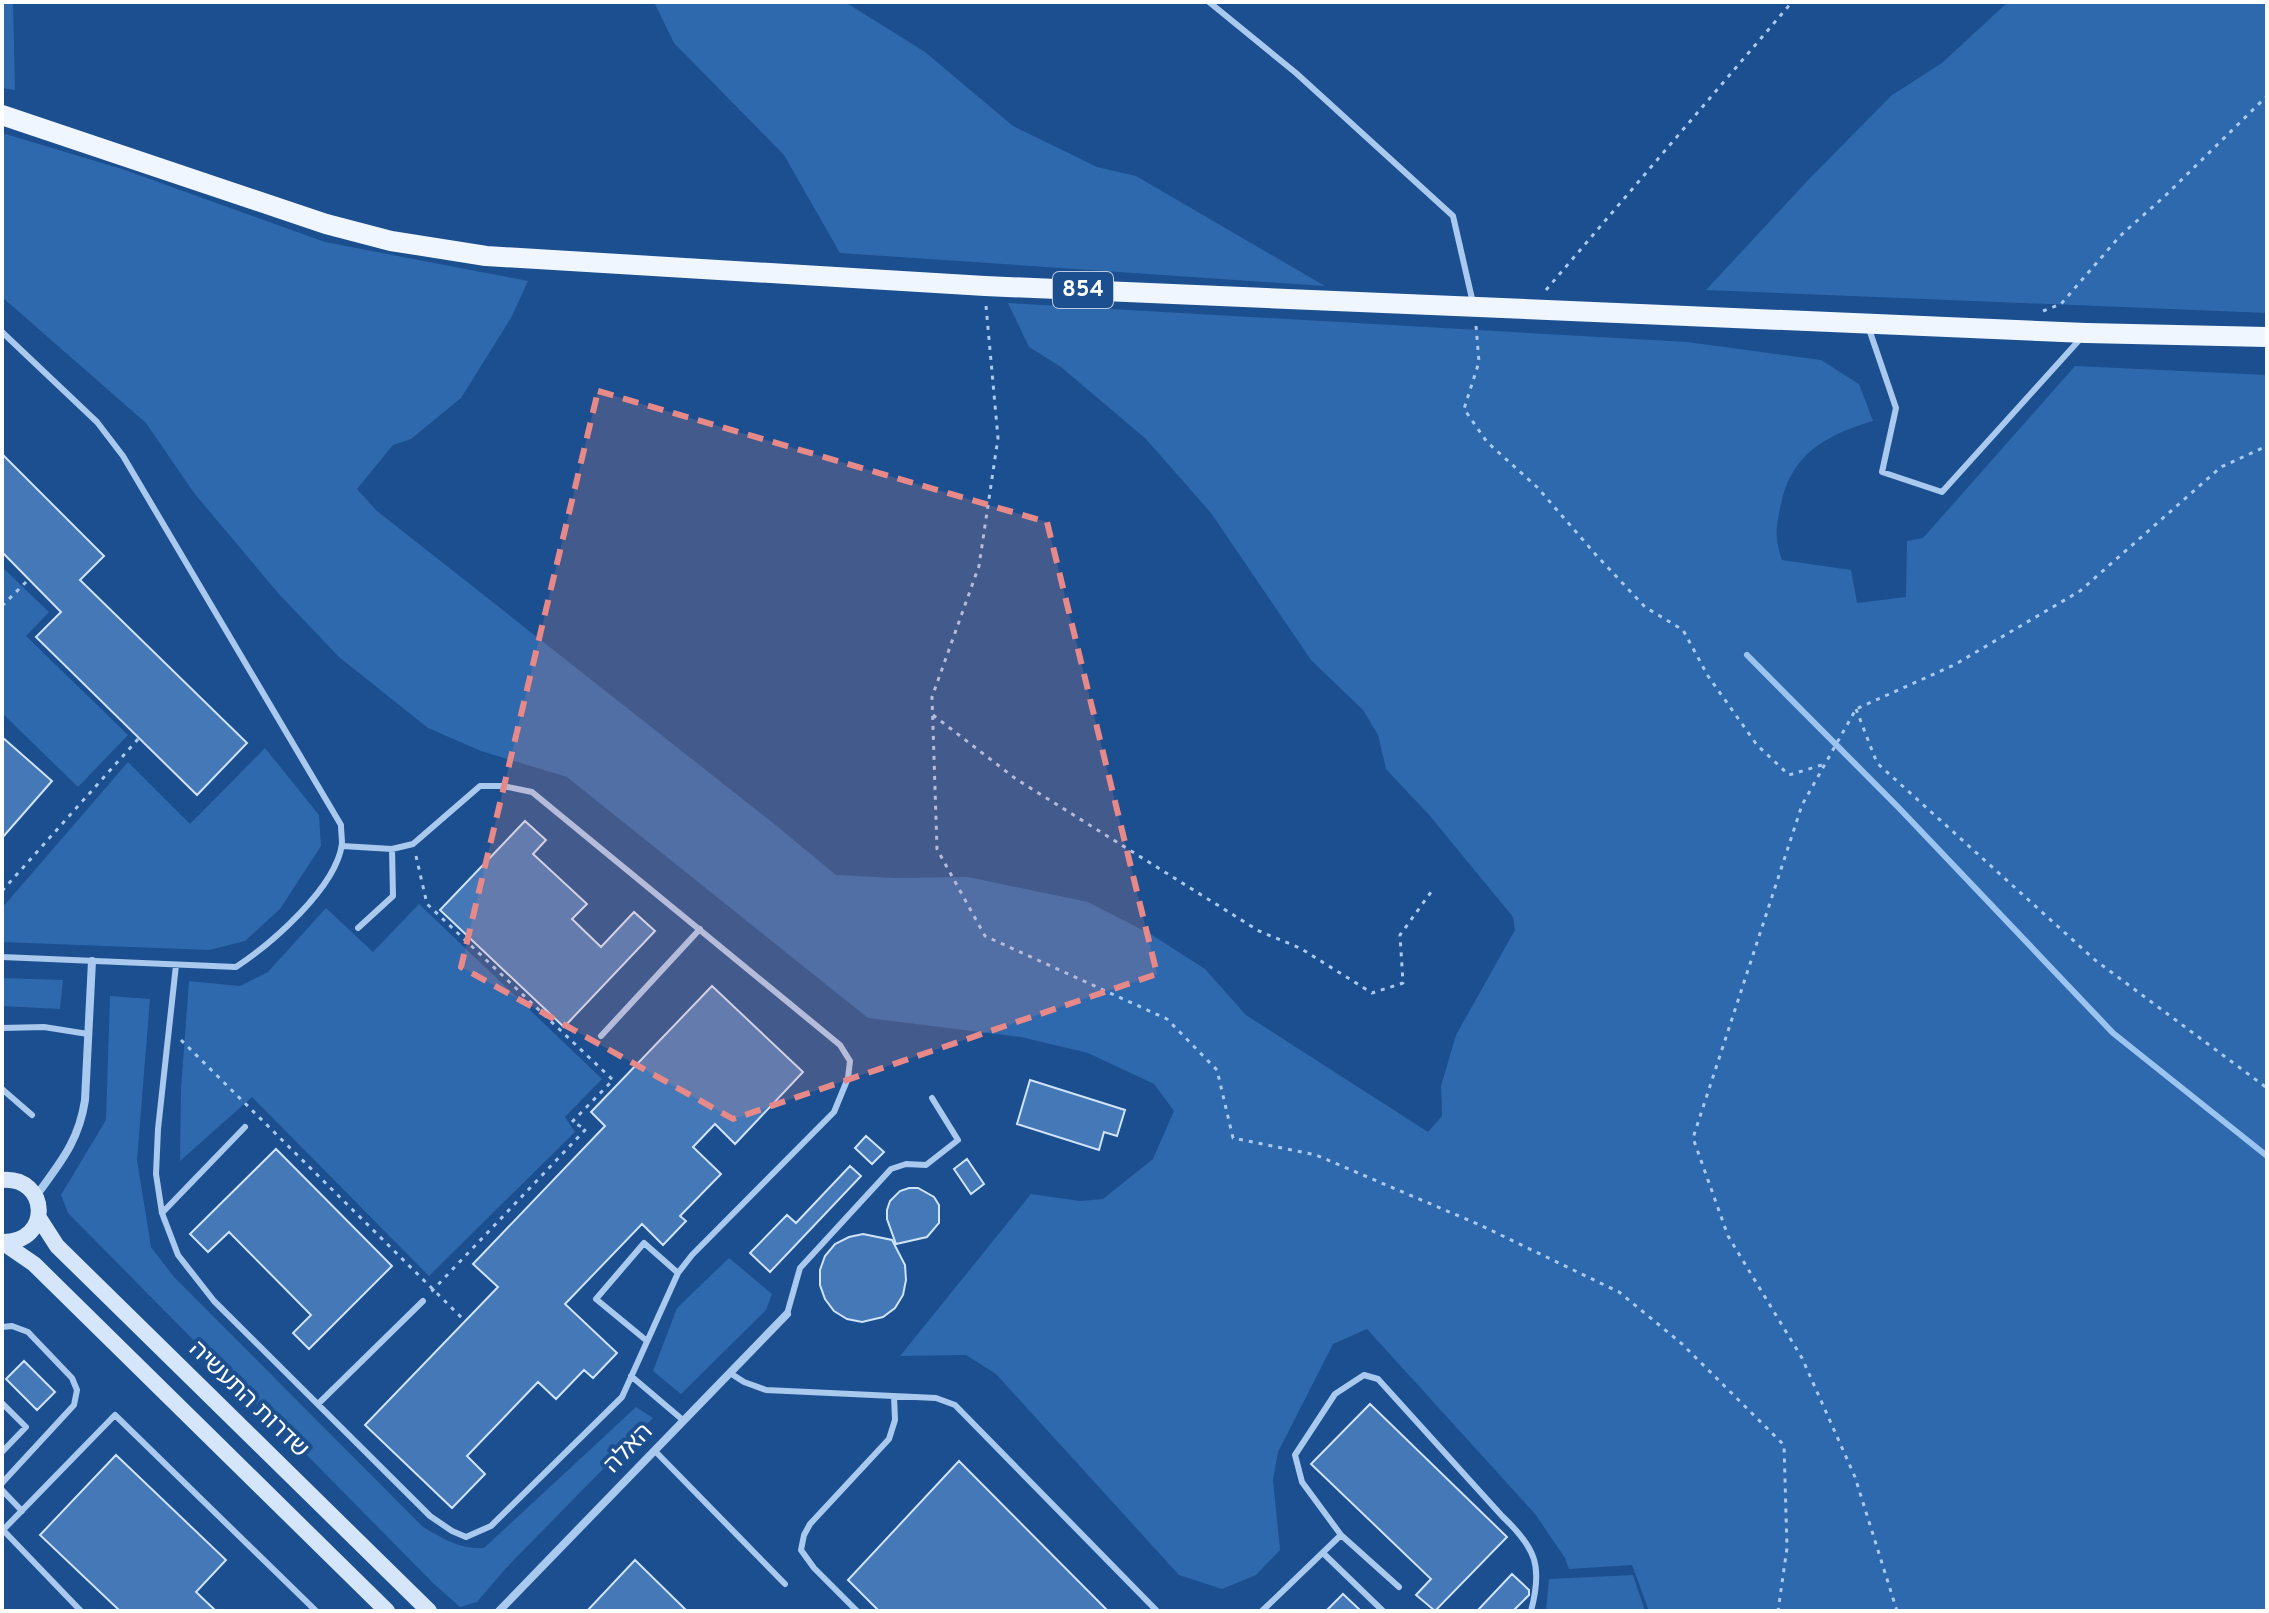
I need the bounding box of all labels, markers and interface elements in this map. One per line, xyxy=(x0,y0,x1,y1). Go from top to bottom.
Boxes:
road number: 854 xyxy=(1053,272,1113,308)
street label: שדרות התעשיה xyxy=(182,1335,314,1465)
street label: האלה xyxy=(598,1418,660,1480)

